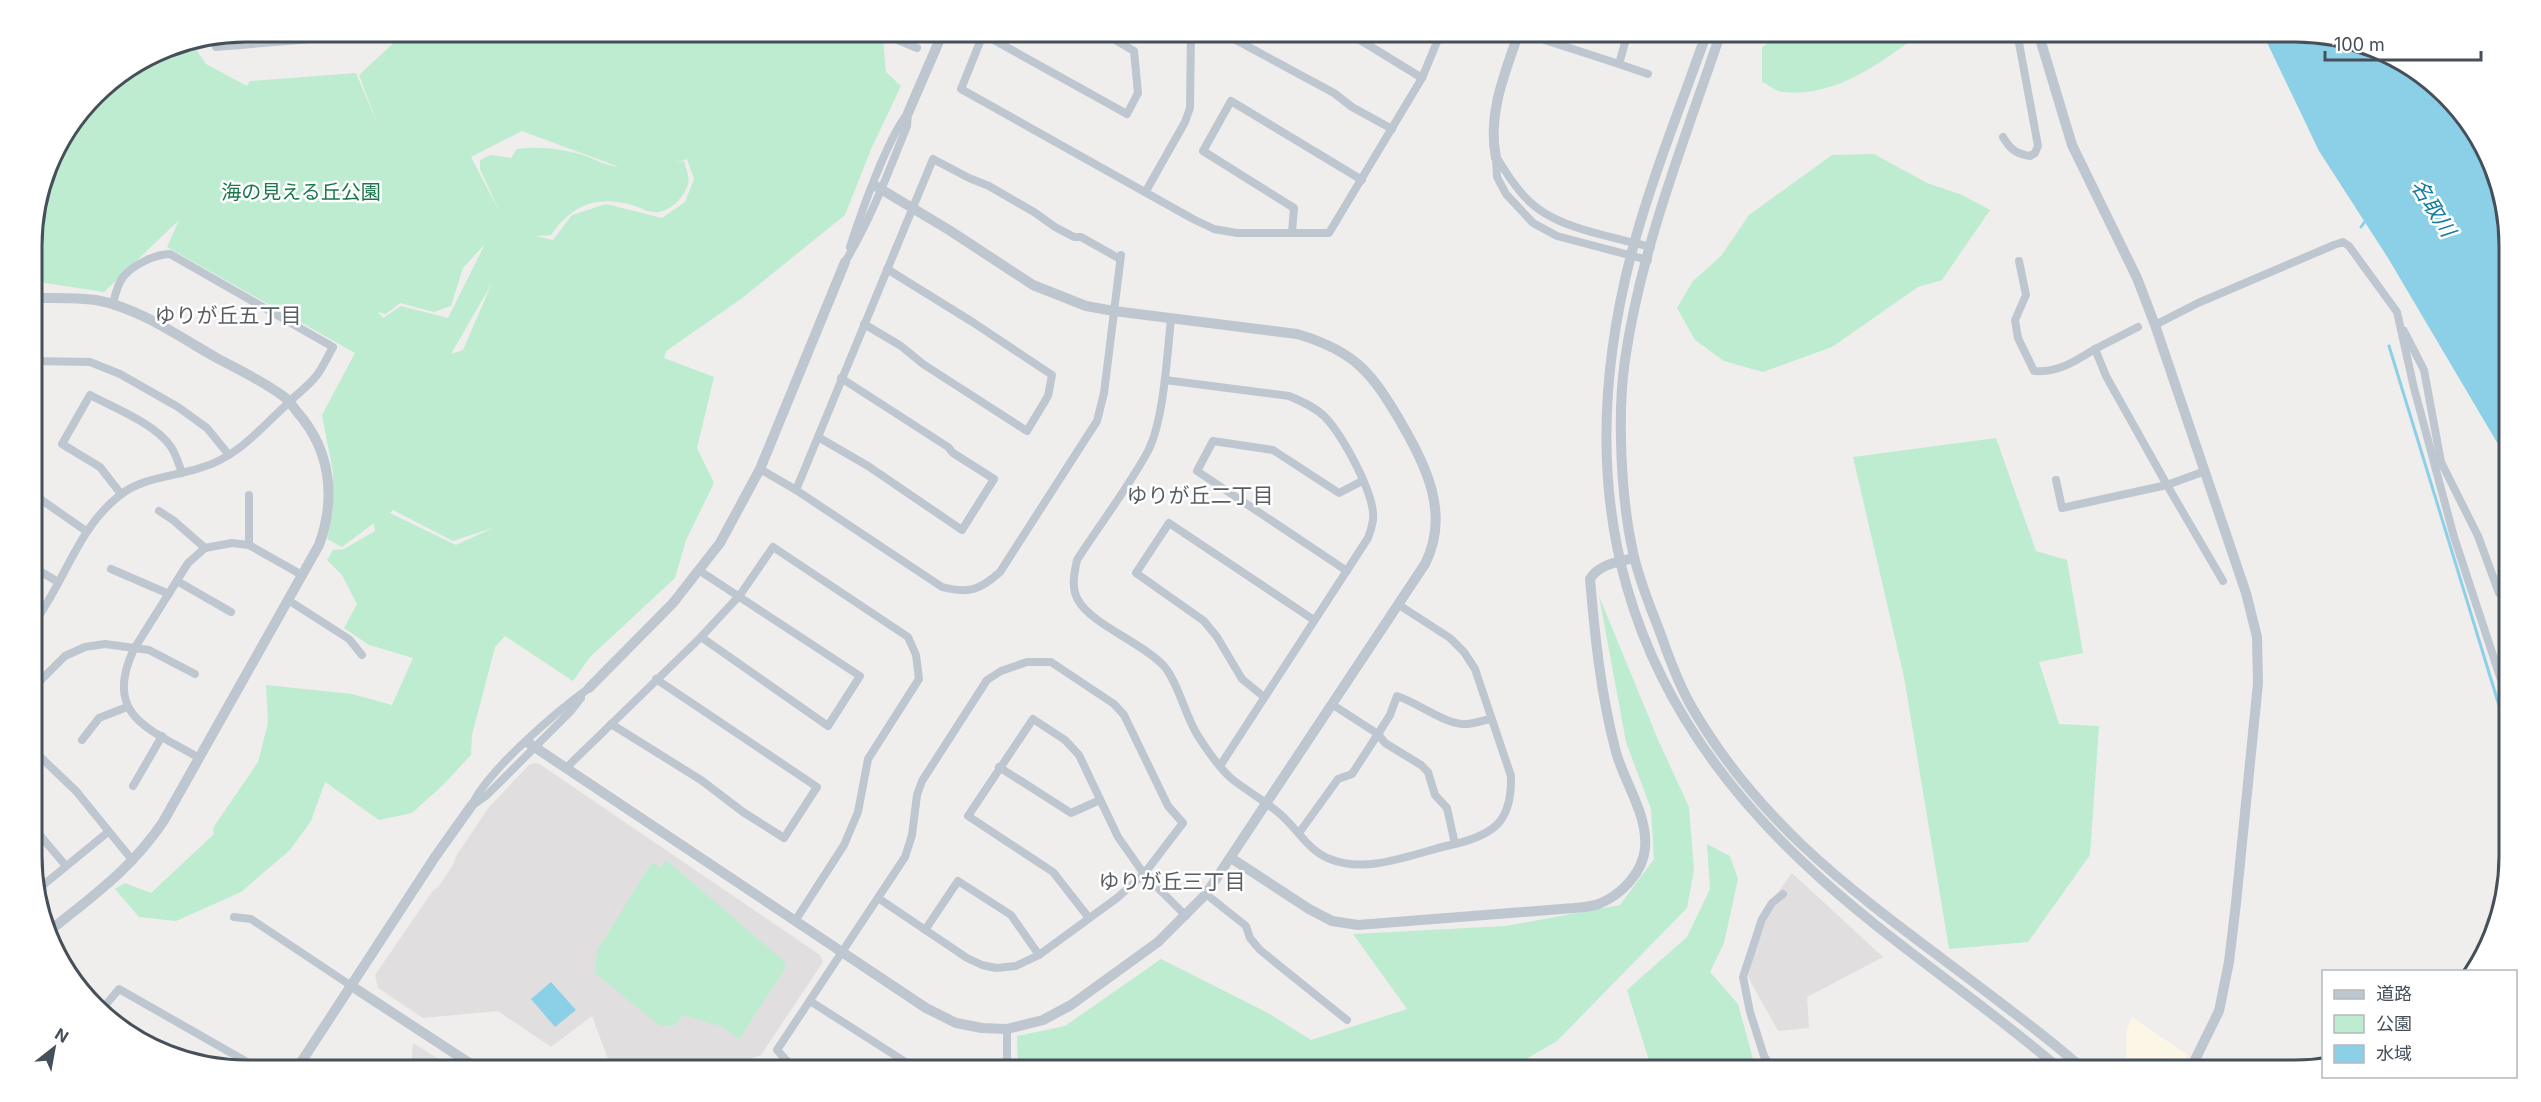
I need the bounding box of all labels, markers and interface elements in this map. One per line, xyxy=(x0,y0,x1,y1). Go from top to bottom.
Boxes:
scale bar xyxy=(2325,24,2481,62)
text: 100 m xyxy=(2334,34,2385,55)
water label: 名取川 xyxy=(2406,174,2462,243)
park label: 海の見える丘公園 xyxy=(221,180,381,204)
district label: ゆりが丘五丁目 xyxy=(155,303,302,328)
district label: ゆりが丘二丁目 xyxy=(1127,483,1274,508)
district label: ゆりが丘三丁目 xyxy=(1099,869,1246,894)
legend xyxy=(2322,970,2517,1078)
text: 道路 xyxy=(2376,983,2412,1004)
text: 公園 xyxy=(2376,1013,2412,1034)
north arrow xyxy=(24,1018,84,1078)
text: N xyxy=(51,1023,72,1047)
text: 水域 xyxy=(2376,1043,2412,1064)

